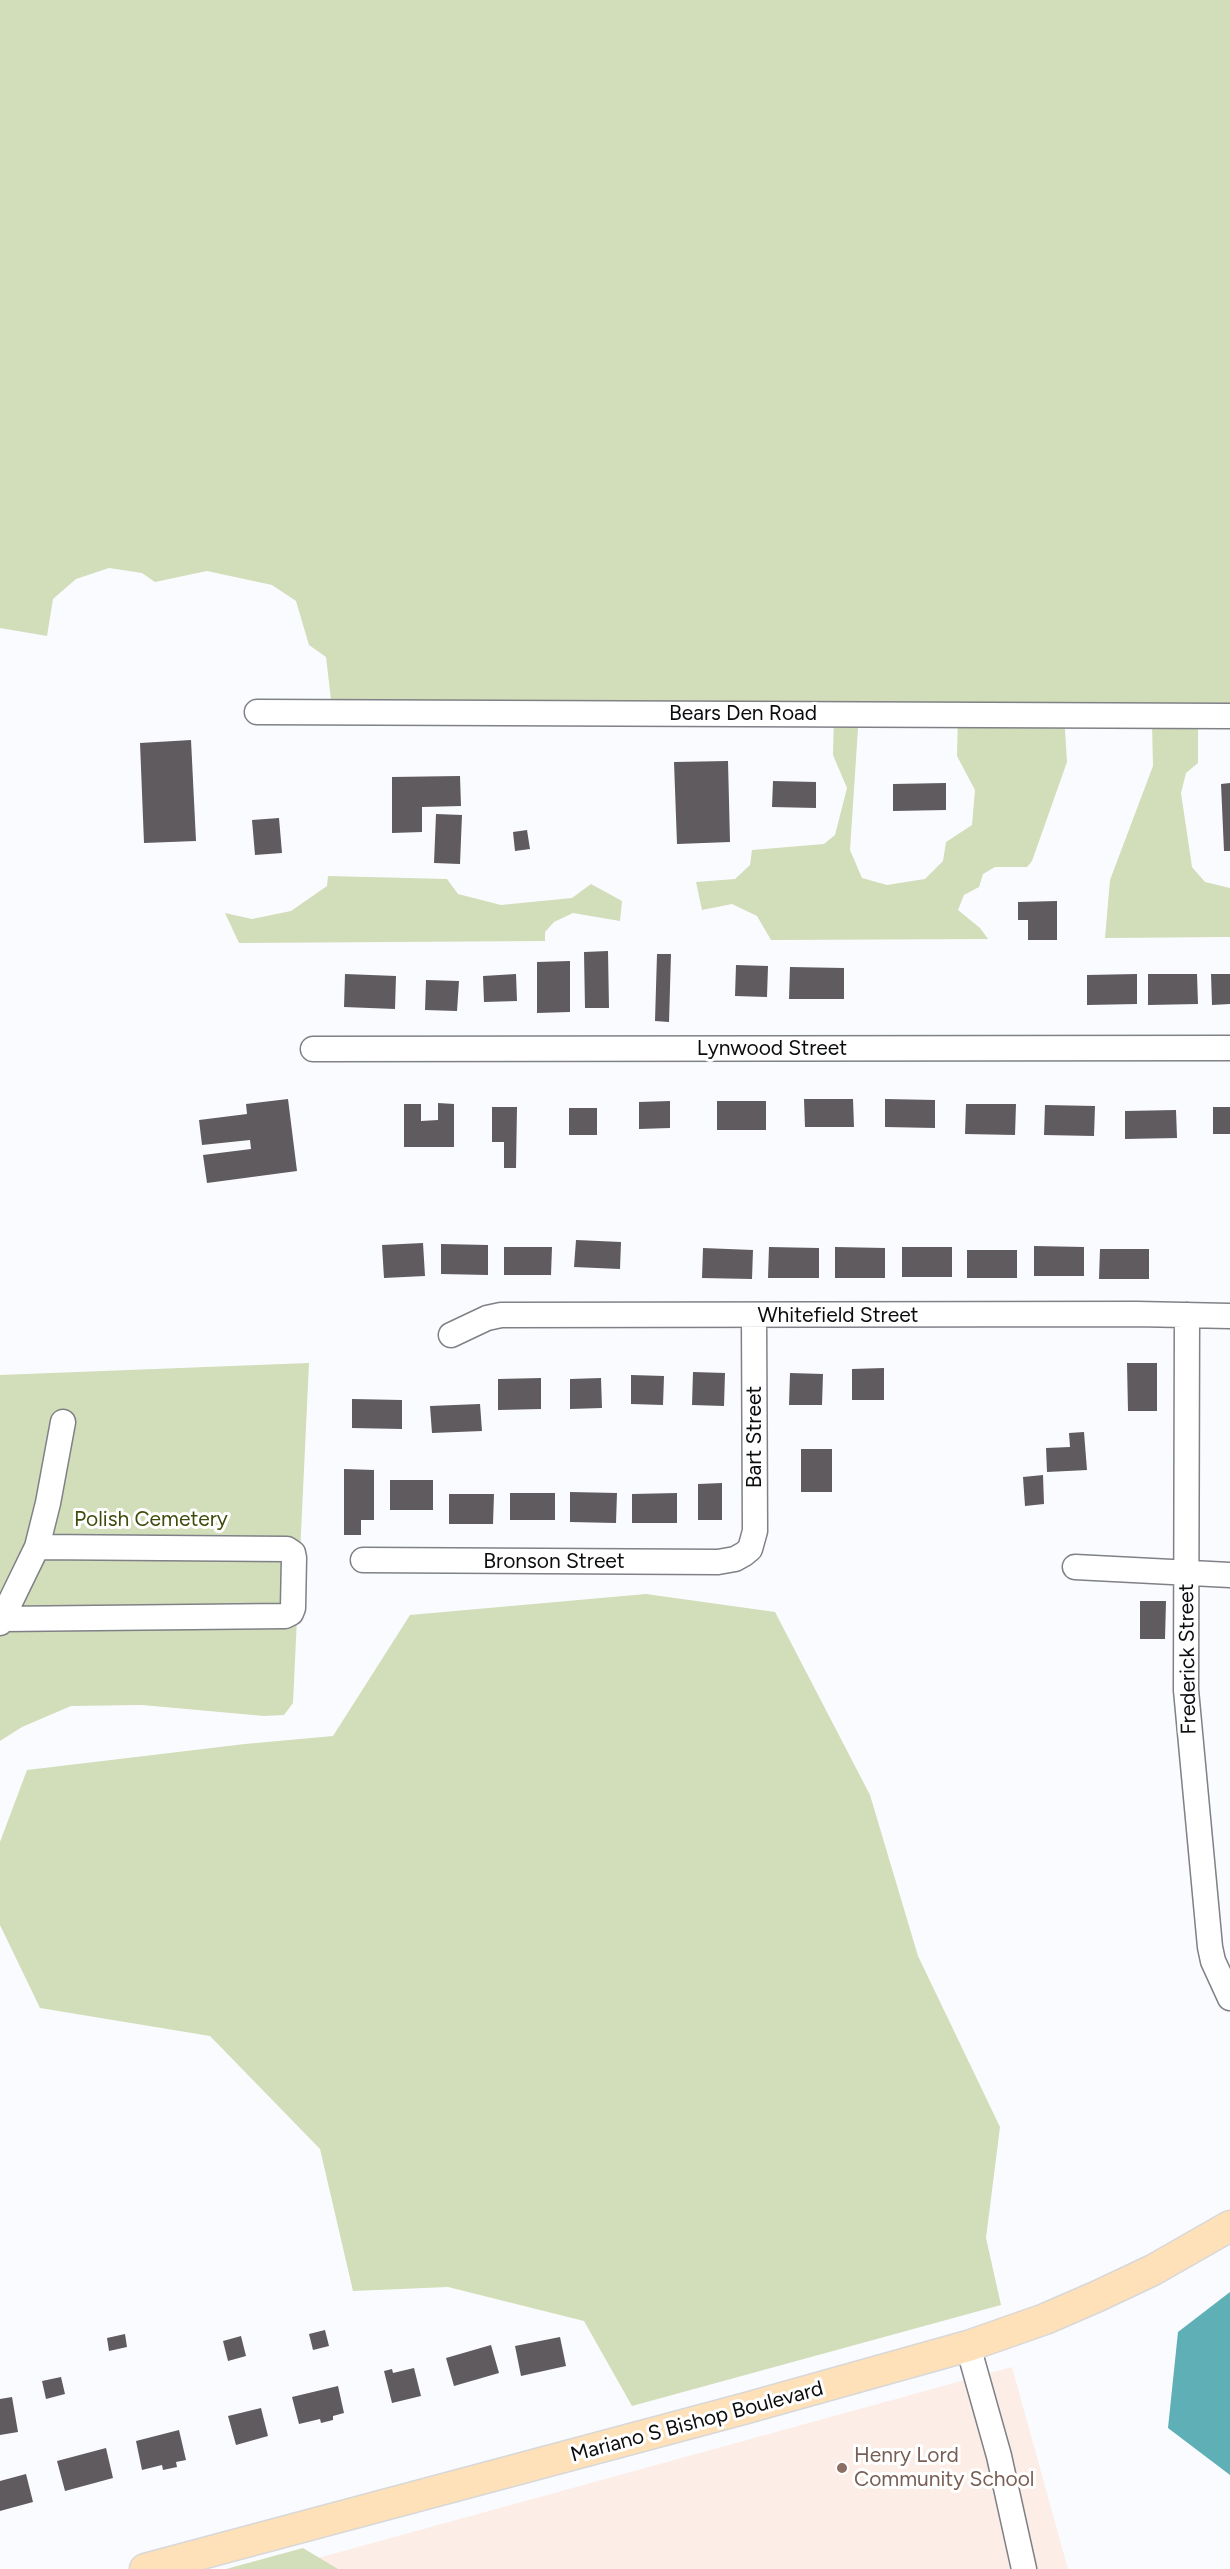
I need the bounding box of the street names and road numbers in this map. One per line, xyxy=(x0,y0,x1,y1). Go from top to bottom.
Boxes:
street label: Bears Den Road xyxy=(669,701,817,727)
street label: Lynwood Street xyxy=(697,1036,847,1062)
street label: Whitefield Street xyxy=(757,1303,919,1329)
street label: Bart Street xyxy=(742,1386,768,1488)
street label: Bronson Street xyxy=(483,1549,625,1575)
street label: Frederick Street xyxy=(1174,1583,1202,1735)
street label: Mariano S Bishop Boulevard xyxy=(568,2376,826,2468)

